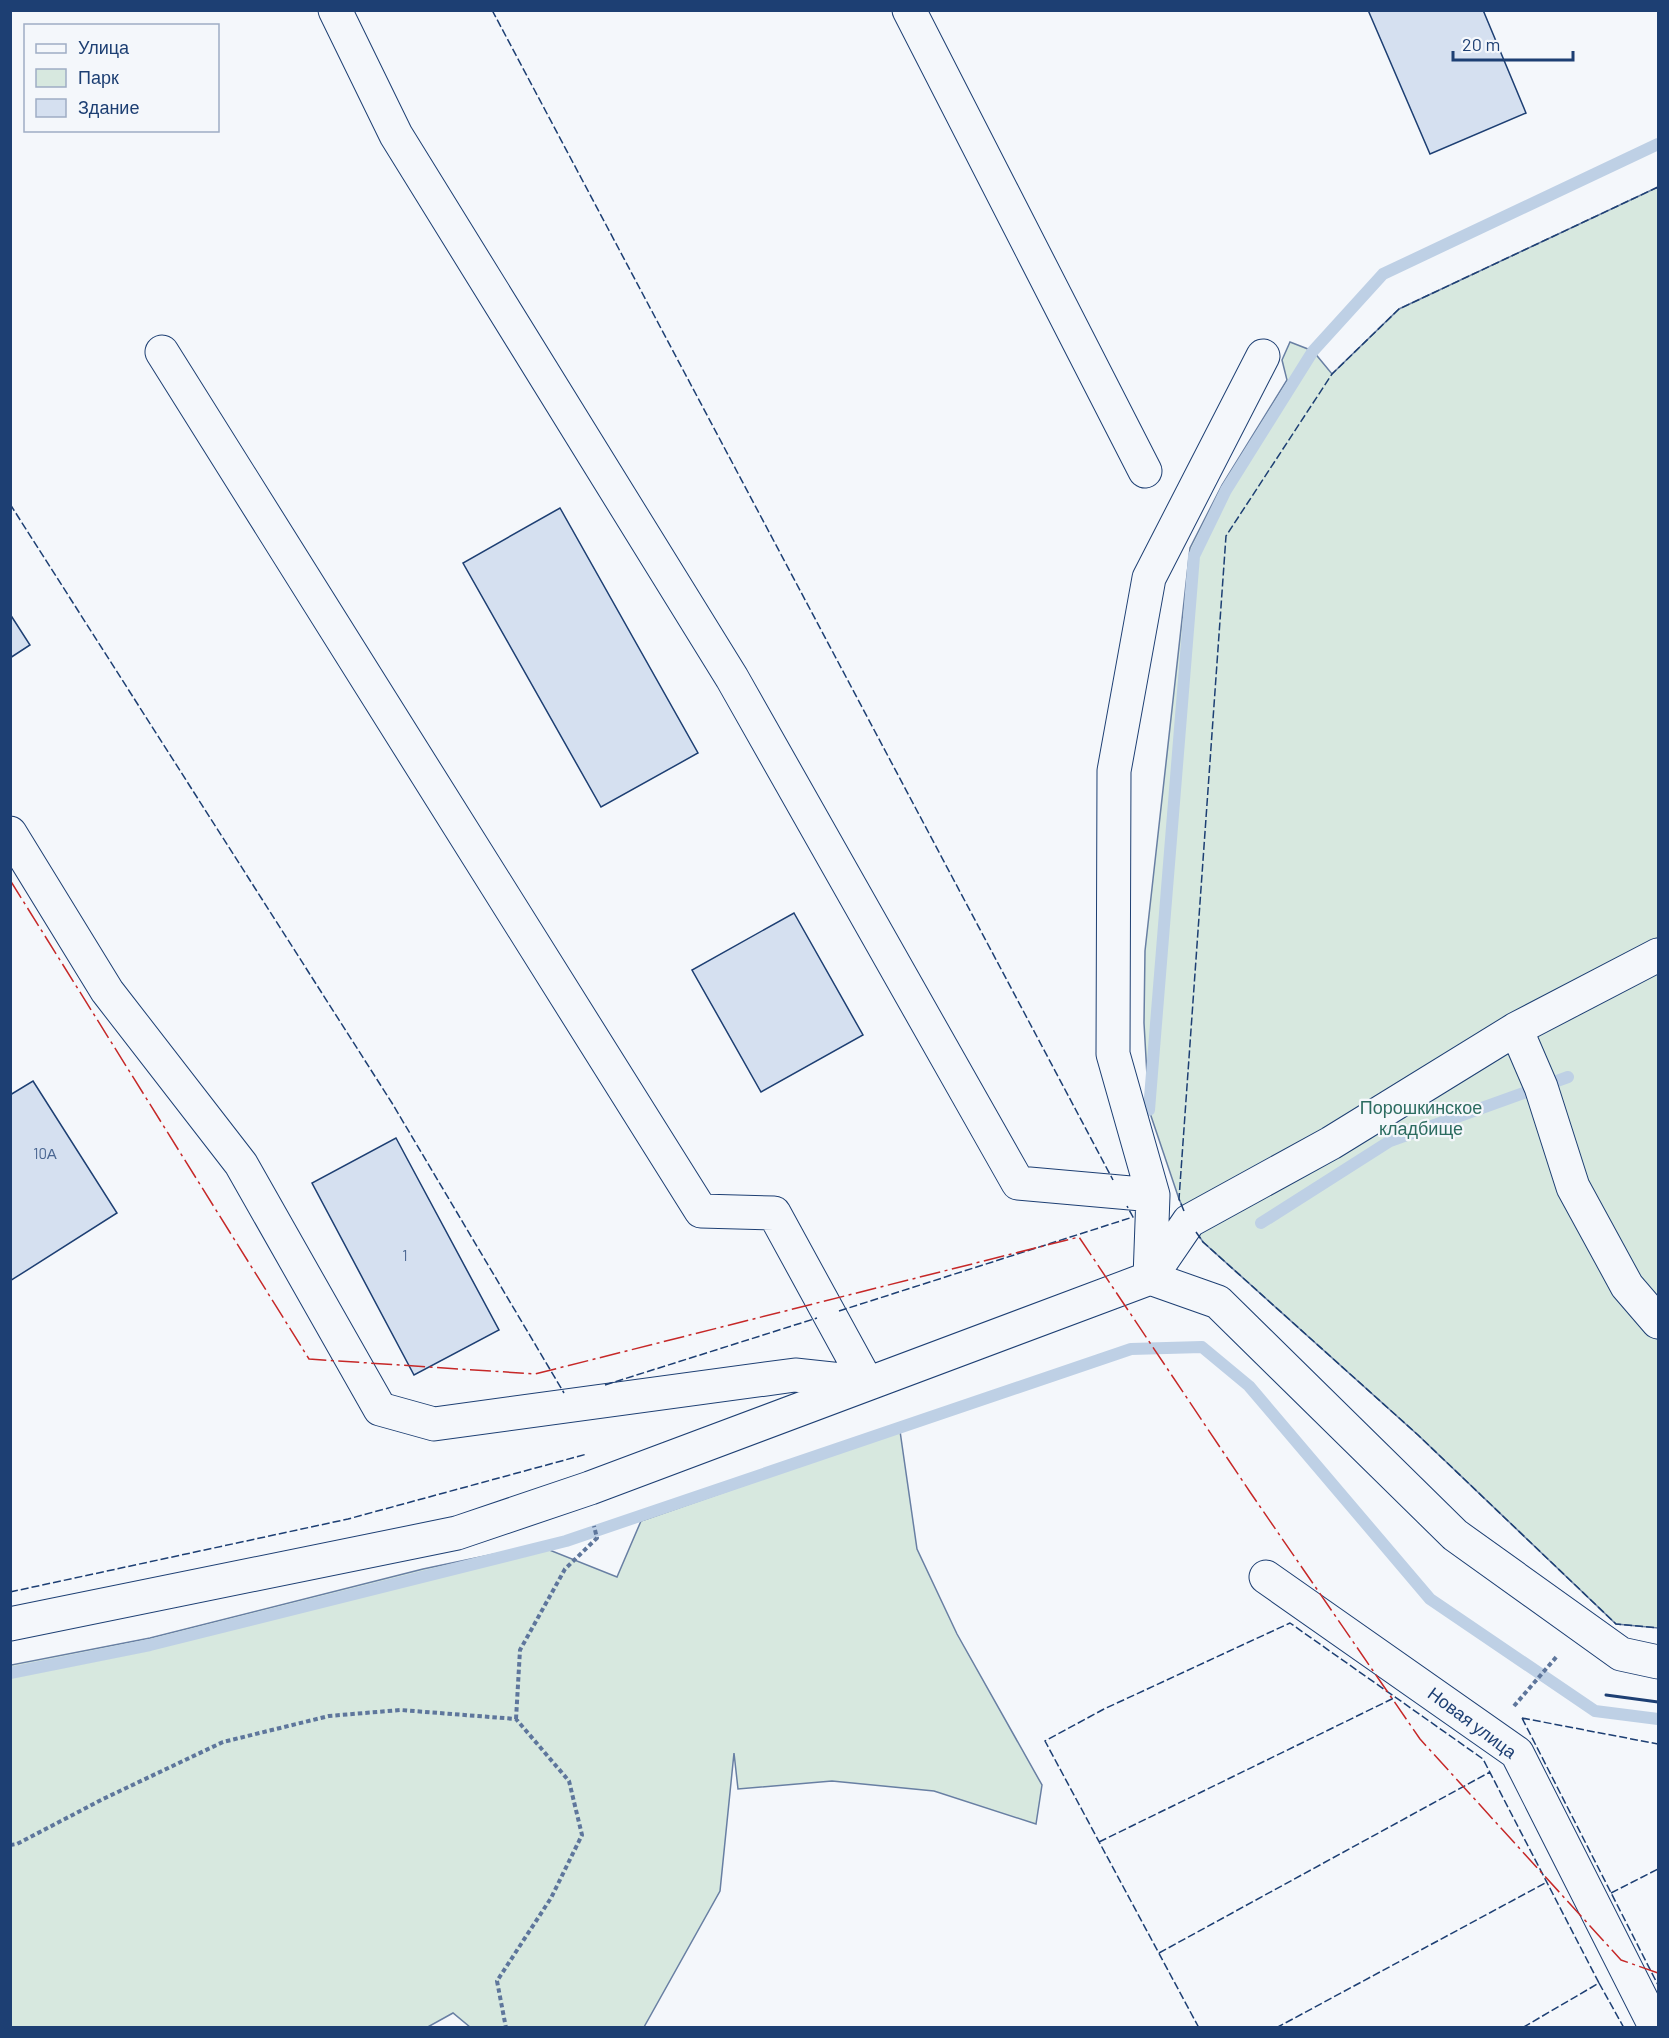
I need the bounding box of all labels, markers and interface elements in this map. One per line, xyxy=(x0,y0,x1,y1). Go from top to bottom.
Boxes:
legend xyxy=(24,24,219,132)
scale bar xyxy=(1453,24,1573,62)
text: 20 m xyxy=(1462,33,1500,55)
text: Улица xyxy=(78,36,130,58)
text: Парк xyxy=(78,66,119,88)
text: Здание xyxy=(78,96,139,118)
park label: Порошкинское кладбище xyxy=(1360,1096,1482,1139)
house number: 10А xyxy=(33,1144,57,1162)
house number: 1 xyxy=(402,1246,408,1264)
street label: Новая улица xyxy=(1424,1682,1522,1763)

